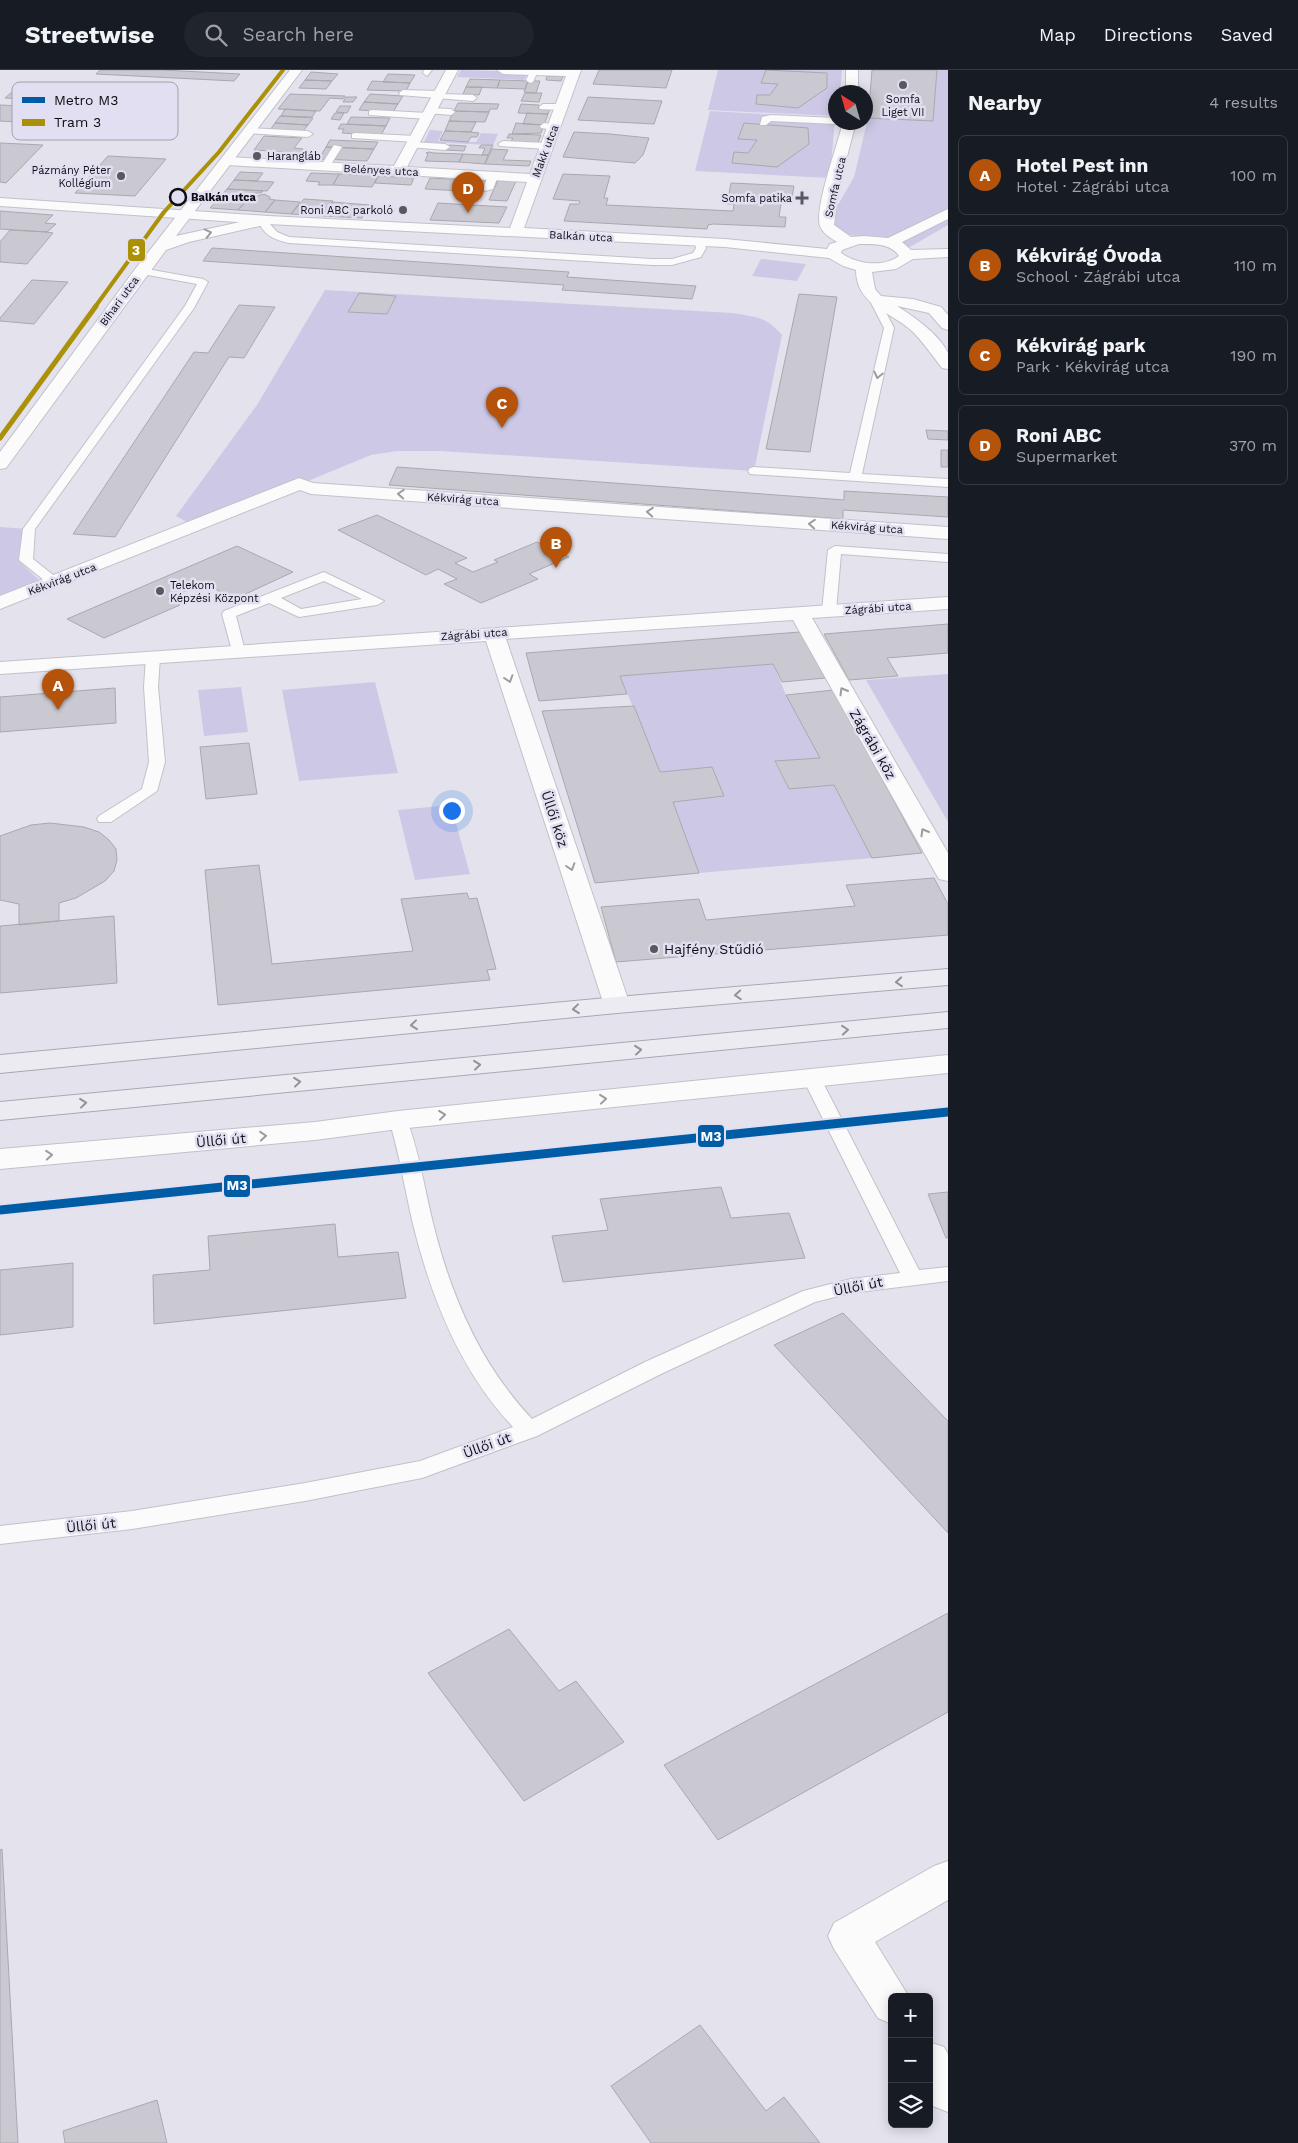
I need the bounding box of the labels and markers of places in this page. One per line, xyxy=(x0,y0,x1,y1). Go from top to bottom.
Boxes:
marker: Somfa Liget VII xyxy=(897,79,909,91)
place label: Somfa Liget VII xyxy=(881,93,925,119)
marker: Harangláb xyxy=(251,150,263,162)
place label: Harangláb xyxy=(267,150,321,163)
place label: Pázmány Péter Kollégium xyxy=(31,164,112,190)
marker: Pázmány Péter Kollégium xyxy=(115,170,127,182)
pin: D xyxy=(452,172,484,213)
marker: Balkán utca xyxy=(169,188,187,206)
place label: Balkán utca xyxy=(191,191,256,204)
place label: Somfa patika xyxy=(721,192,792,205)
marker: Somfa patika xyxy=(796,192,808,204)
place label: Roni ABC parkoló xyxy=(300,204,393,217)
marker: Roni ABC parkoló xyxy=(397,204,409,216)
pin: C xyxy=(486,387,518,428)
pin: B xyxy=(540,527,572,568)
place label: Telekom Képzési Központ xyxy=(170,579,259,605)
marker: Telekom Képzési Központ xyxy=(154,585,166,597)
pin: A xyxy=(42,669,74,710)
place label: Hajfény Stűdió xyxy=(664,941,764,957)
marker: Hajfény Stűdió xyxy=(648,943,660,955)

